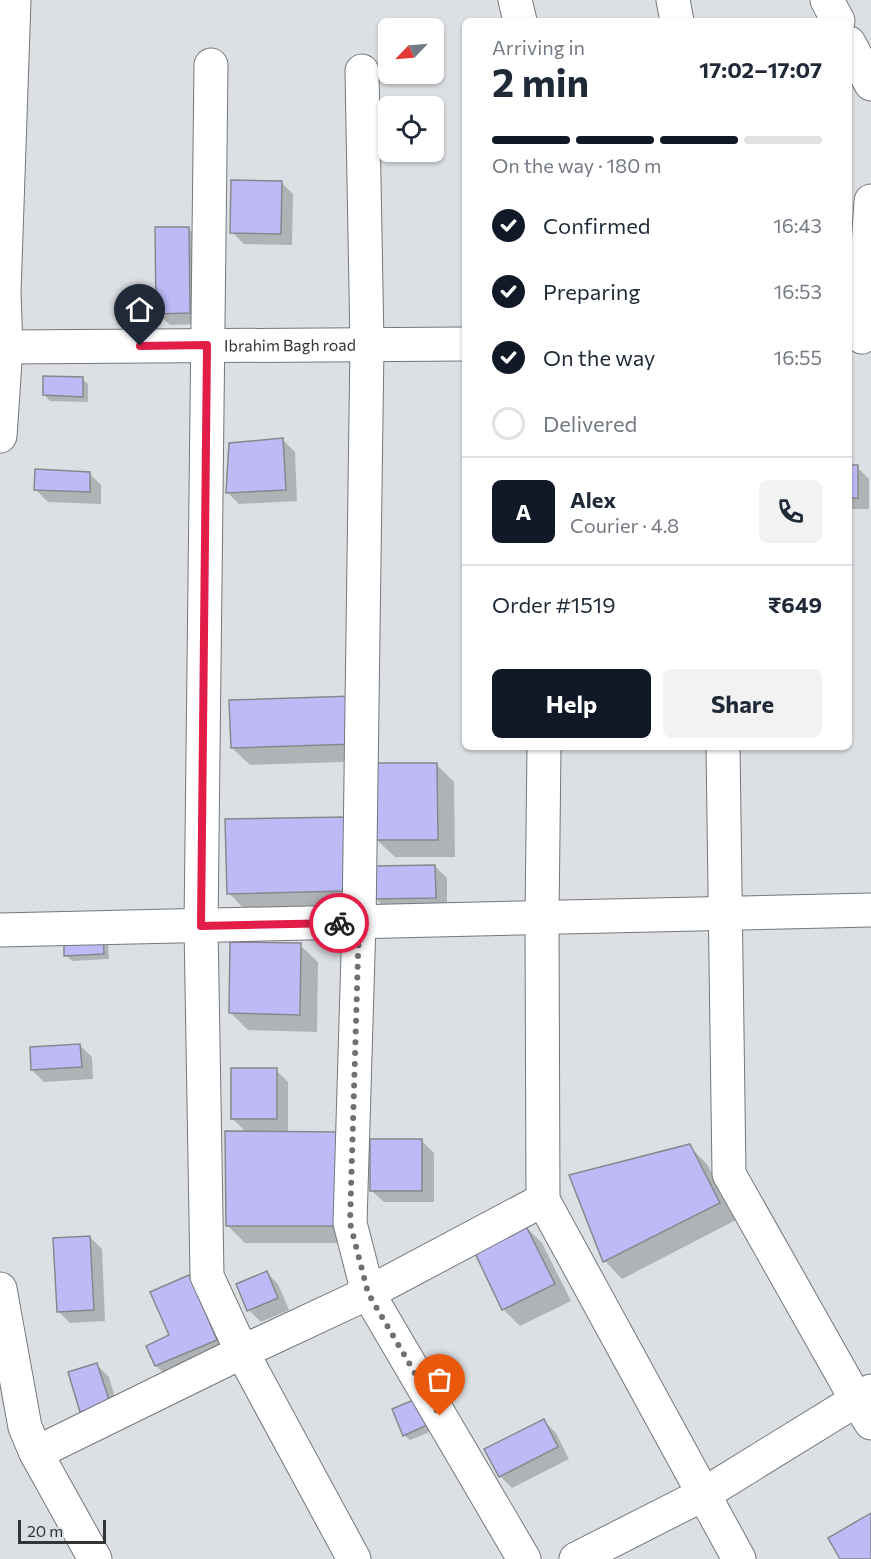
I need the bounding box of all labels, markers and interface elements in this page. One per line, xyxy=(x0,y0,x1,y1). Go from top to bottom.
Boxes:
north arrow xyxy=(378,18,444,84)
map controls xyxy=(378,18,444,162)
text: Arriving in xyxy=(492,35,585,59)
text: 17:02–17:07 xyxy=(699,56,822,83)
text: 2 min xyxy=(492,57,589,105)
button: locate xyxy=(378,96,444,162)
text: On the way · 180 m xyxy=(492,153,661,177)
icon: check xyxy=(492,209,525,242)
text: Confirmed xyxy=(543,212,650,239)
text: 16:43 xyxy=(773,213,822,237)
icon: check xyxy=(492,275,525,308)
text: Preparing xyxy=(543,278,640,305)
text: 16:53 xyxy=(774,279,822,303)
pin xyxy=(114,284,165,346)
icon: home xyxy=(123,293,156,326)
street label: Ibrahim Bagh road xyxy=(224,335,356,355)
icon: check xyxy=(492,341,525,374)
text: On the way xyxy=(543,344,655,371)
text: 16:55 xyxy=(774,345,822,369)
text: Delivered xyxy=(543,410,637,437)
button: phone xyxy=(759,480,822,543)
text: Alex xyxy=(570,486,616,513)
text: A xyxy=(516,498,531,525)
text: Courier · 4.8 xyxy=(570,513,679,537)
text: Order #1519 xyxy=(492,591,616,618)
text: ₹649 xyxy=(768,591,822,618)
button: Help xyxy=(492,669,651,738)
button: Share xyxy=(663,669,822,738)
courier xyxy=(309,893,369,953)
icon: bike xyxy=(323,907,356,940)
pin xyxy=(414,1354,465,1416)
icon: bag xyxy=(423,1363,456,1396)
scale bar xyxy=(18,1517,106,1544)
text: 20 m xyxy=(27,1521,63,1540)

